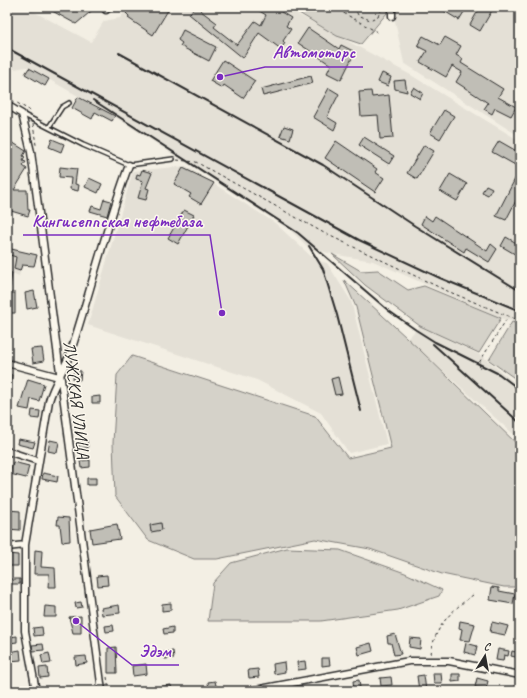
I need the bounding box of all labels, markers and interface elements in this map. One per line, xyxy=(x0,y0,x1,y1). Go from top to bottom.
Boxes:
callout: Автомоторс xyxy=(265,37,363,67)
text: Автомоторс xyxy=(273,41,356,63)
callout: Кингисеппская нефтебаза xyxy=(23,205,210,235)
text: Кингисеппская нефтебаза xyxy=(32,210,204,232)
street label: ЛУЖСКАЯ УЛИЦА xyxy=(59,340,94,461)
callout: Эдэм xyxy=(132,635,179,665)
north arrow xyxy=(465,636,505,676)
text: С xyxy=(483,639,492,654)
text: Эдэм xyxy=(139,640,172,662)

